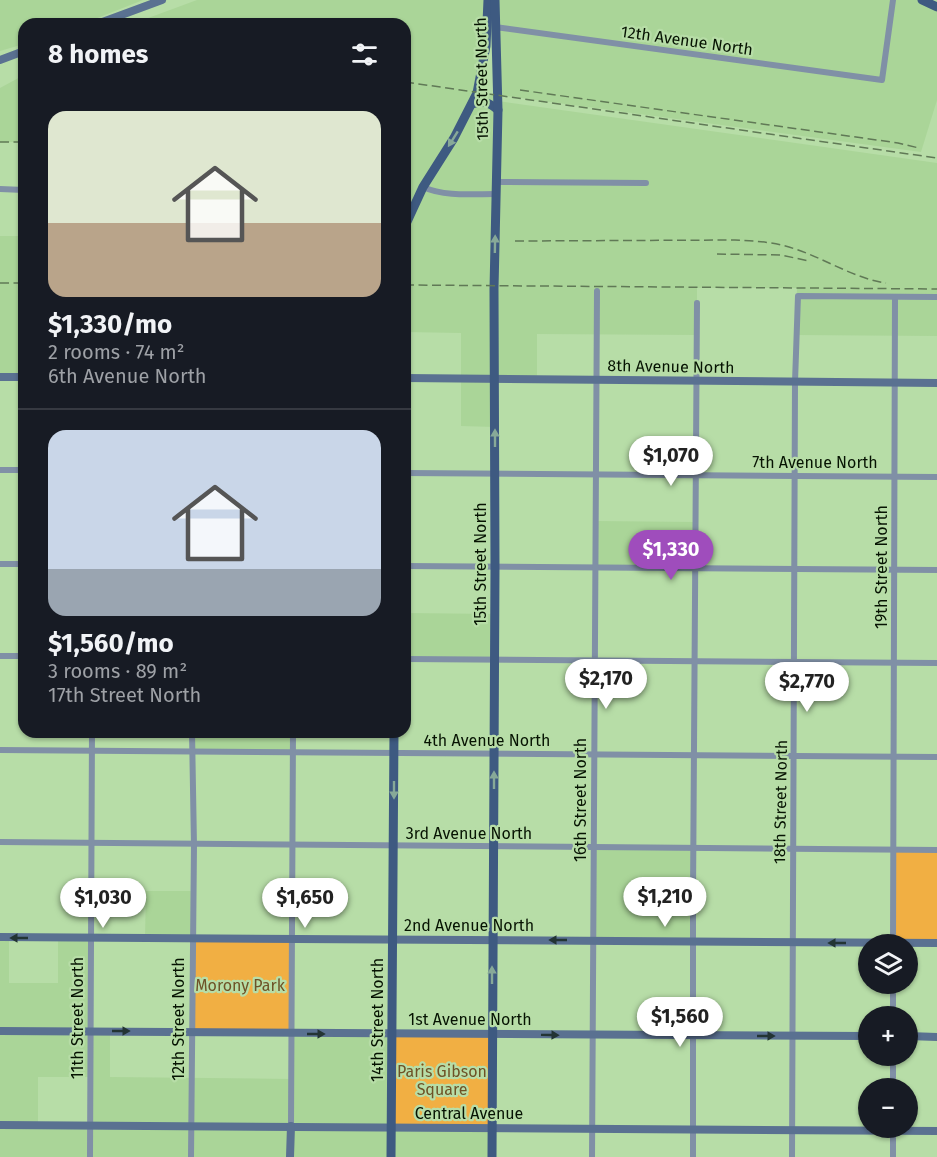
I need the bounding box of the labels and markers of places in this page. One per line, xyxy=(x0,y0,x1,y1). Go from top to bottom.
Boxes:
pin: $1,070 xyxy=(622,436,720,487)
pin: $1,330 xyxy=(622,530,720,581)
pin: $2,170 xyxy=(557,659,655,710)
pin: $2,770 xyxy=(758,662,856,713)
pin: $1,210 xyxy=(616,877,714,928)
pin: $1,030 xyxy=(54,878,152,929)
pin: $1,650 xyxy=(256,878,354,929)
pin: $1,560 xyxy=(631,997,729,1048)

